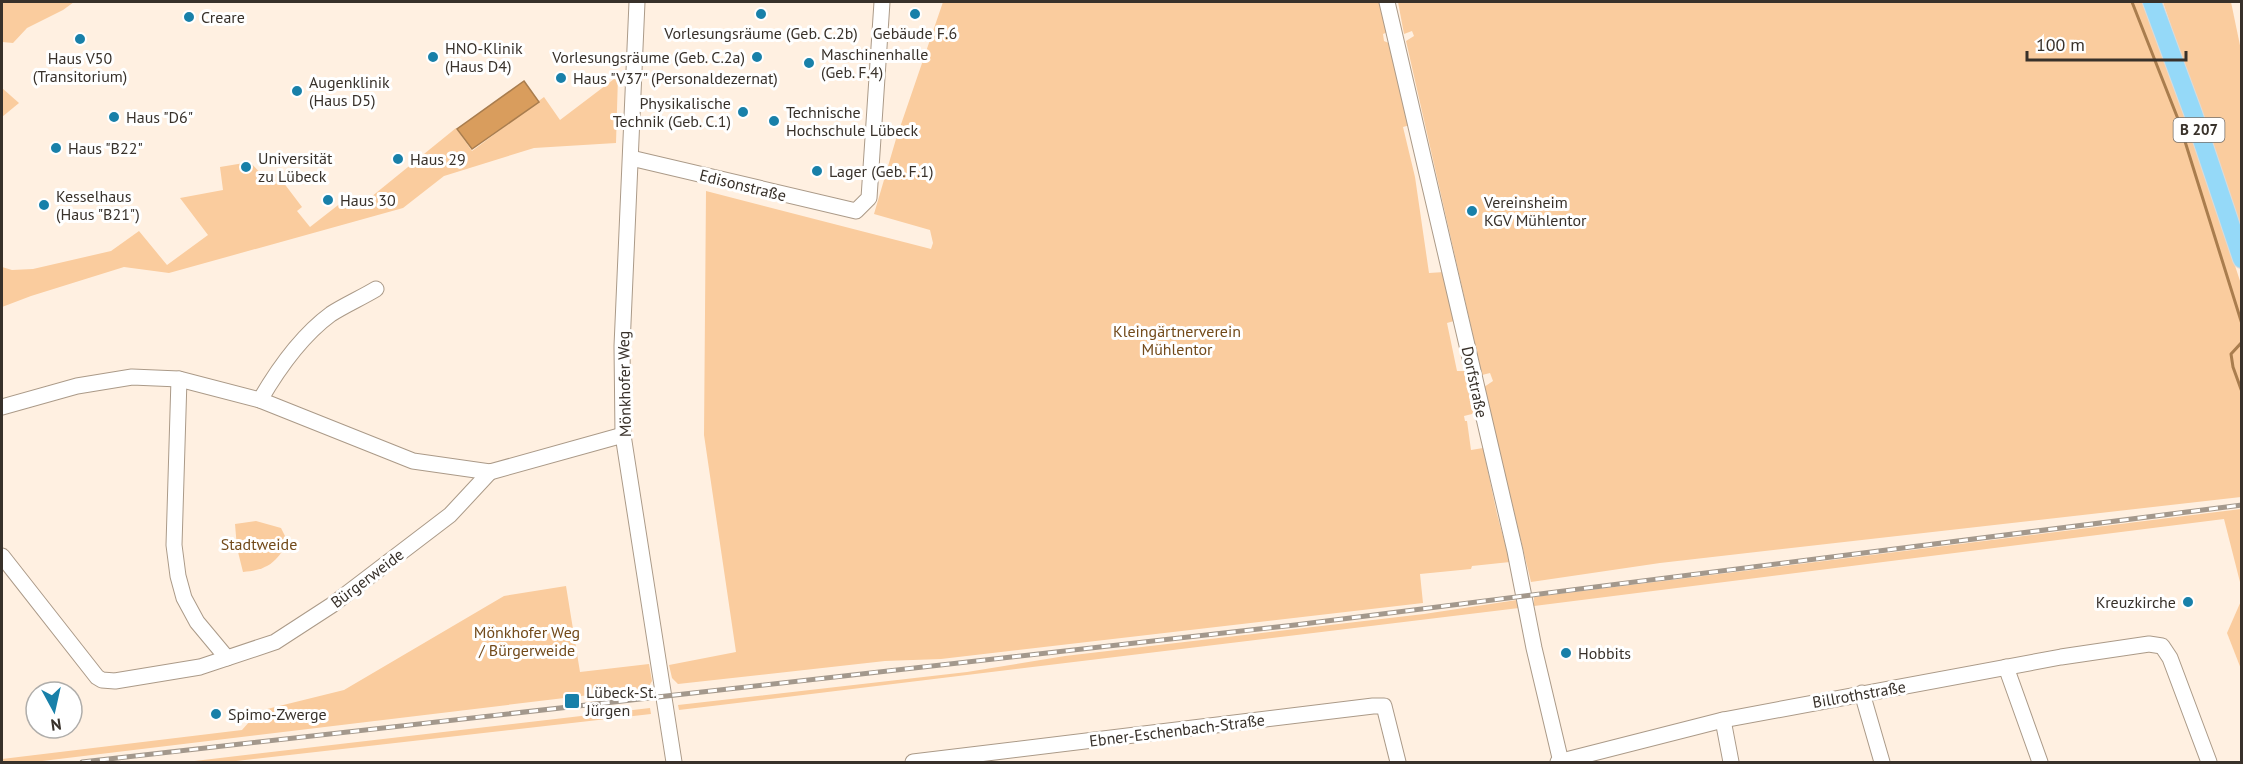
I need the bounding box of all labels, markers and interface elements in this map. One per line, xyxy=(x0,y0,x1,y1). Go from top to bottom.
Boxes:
place label: Creare xyxy=(201,7,245,27)
marker: Vorlesungsräume (Geb. C.2b) xyxy=(754,7,768,21)
marker: Gebäude F.6 xyxy=(908,7,922,21)
marker: Creare xyxy=(182,10,196,24)
place label: Vorlesungsräume (Geb. C.2b) xyxy=(663,23,858,43)
place label: Gebäude F.6 xyxy=(873,23,957,43)
scale bar xyxy=(2027,24,2186,62)
marker: Haus V50 (Transitorium) xyxy=(73,32,87,46)
text: 100 m xyxy=(2036,33,2085,56)
place label: HNO-Klinik (Haus D4) xyxy=(445,38,523,76)
place label: Maschinenhalle (Geb. F.4) xyxy=(821,44,928,82)
place label: Vorlesungsräume (Geb. C.2a) xyxy=(551,47,745,67)
place label: Haus V50 (Transitorium) xyxy=(33,48,127,86)
marker: HNO-Klinik (Haus D4) xyxy=(426,50,440,64)
marker: Vorlesungsräume (Geb. C.2a) xyxy=(750,50,764,64)
marker: Maschinenhalle (Geb. F.4) xyxy=(802,56,816,70)
place label: Haus "V37" (Personaldezernat) xyxy=(573,68,778,88)
marker: Haus "V37" (Personaldezernat) xyxy=(554,71,568,85)
place label: Augenklinik (Haus D5) xyxy=(309,72,390,110)
marker: Augenklinik (Haus D5) xyxy=(290,84,304,98)
place label: Physikalische Technik (Geb. C.1) xyxy=(613,93,731,131)
place label: Technische Hochschule Lübeck xyxy=(786,102,918,140)
marker: Physikalische Technik (Geb. C.1) xyxy=(736,105,750,119)
place label: Haus "D6" xyxy=(126,107,193,127)
marker: Haus "D6" xyxy=(107,110,121,124)
marker: Technische Hochschule Lübeck xyxy=(767,114,781,128)
road number: B 207 xyxy=(2174,118,2224,142)
place label: Haus "B22" xyxy=(68,138,143,158)
marker: Haus "B22" xyxy=(49,141,63,155)
place label: Universität zu Lübeck xyxy=(258,148,333,186)
place label: Haus 29 xyxy=(410,149,466,169)
marker: Haus 29 xyxy=(391,152,405,166)
marker: Universität zu Lübeck xyxy=(239,160,253,174)
place label: Lager (Geb. F.1) xyxy=(829,161,934,181)
marker: Lager (Geb. F.1) xyxy=(810,164,824,178)
street label: Edisonstraße xyxy=(698,165,788,205)
place label: Kesselhaus (Haus "B21") xyxy=(56,186,140,224)
place label: Haus 30 xyxy=(340,190,396,210)
place label: Vereinsheim KGV Mühlentor xyxy=(1483,192,1587,230)
marker: Haus 30 xyxy=(321,193,335,207)
marker: Kesselhaus (Haus "B21") xyxy=(37,198,51,212)
marker: Vereinsheim KGV Mühlentor xyxy=(1465,204,1479,218)
park label: Kleingärtnerverein Mühlentor xyxy=(1113,321,1241,359)
street label: Mönkhofer Weg xyxy=(613,331,635,437)
street label: Dorfstraße xyxy=(1458,344,1492,420)
park label: Stadtweide xyxy=(221,534,297,554)
street label: Bürgerweide xyxy=(327,544,407,612)
place label: Kreuzkirche xyxy=(2096,592,2176,612)
marker: Kreuzkirche xyxy=(2181,595,2195,609)
park label: Mönkhofer Weg / Bürgerweide xyxy=(474,622,580,660)
place label: Hobbits xyxy=(1578,643,1631,663)
marker: Hobbits xyxy=(1559,646,1573,660)
street label: Billrothstraße xyxy=(1811,676,1907,712)
north arrow xyxy=(24,680,84,740)
place label: Lübeck-St. Jürgen xyxy=(585,682,657,720)
marker: Lübeck-St. Jürgen xyxy=(563,692,581,710)
place label: Spimo-Zwerge xyxy=(228,704,327,724)
marker: Spimo-Zwerge xyxy=(209,707,223,721)
street label: Ebner-Eschenbach-Straße xyxy=(1088,709,1266,751)
text: N xyxy=(49,714,63,735)

